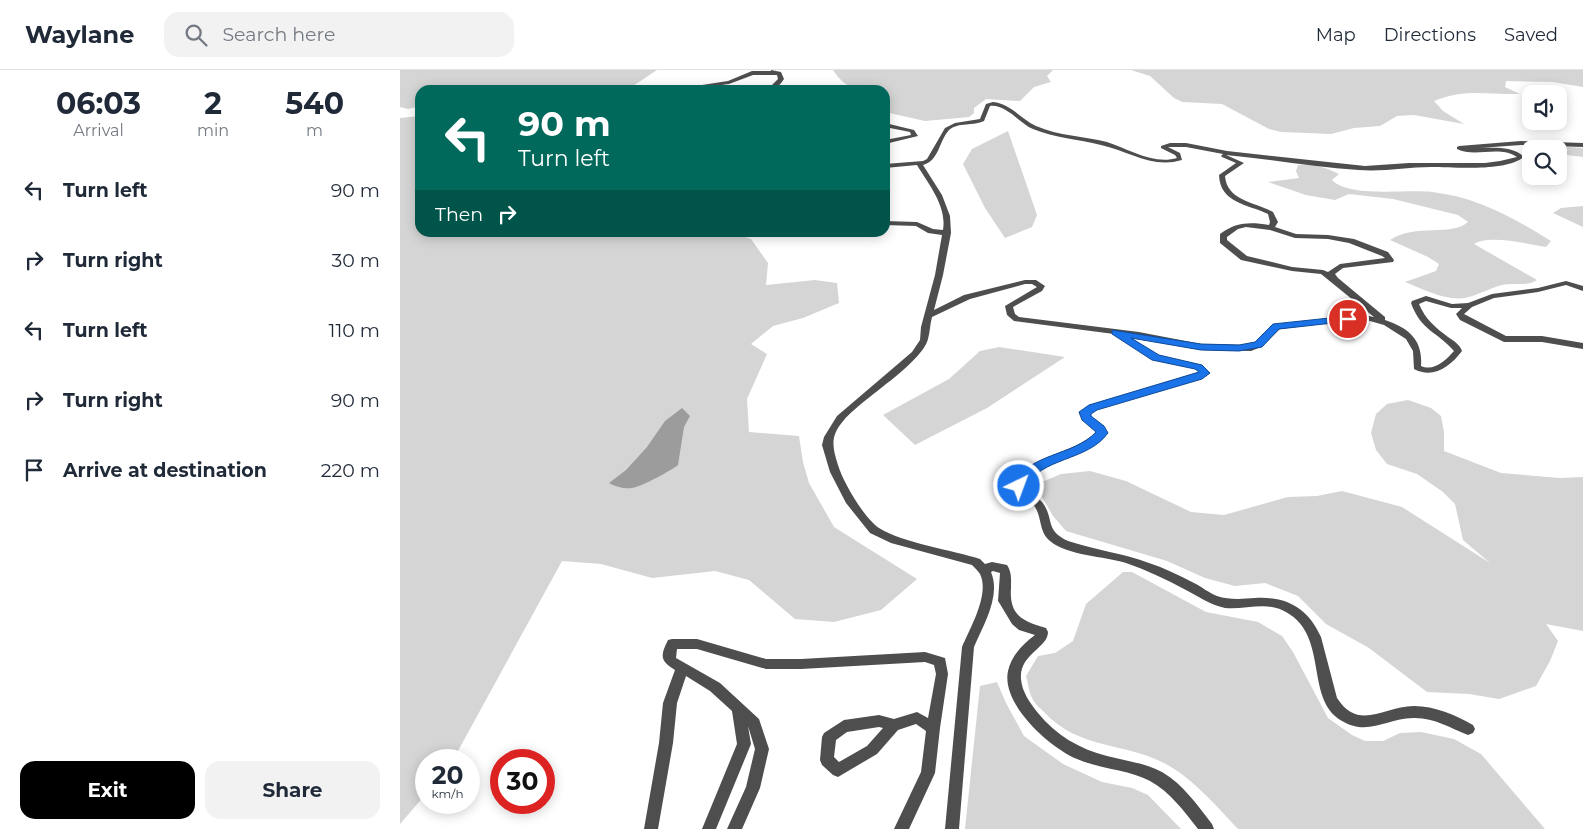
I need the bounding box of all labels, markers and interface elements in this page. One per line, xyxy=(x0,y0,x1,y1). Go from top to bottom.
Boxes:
search box xyxy=(164,12,514,57)
text: Waylane xyxy=(25,20,134,49)
icon: search xyxy=(182,21,210,49)
text: Search here xyxy=(222,23,335,46)
text: Map xyxy=(1316,24,1356,46)
text: Directions xyxy=(1384,24,1476,46)
text: Saved xyxy=(1504,24,1558,46)
text: 06:03 xyxy=(56,85,141,122)
text: 2 xyxy=(204,85,222,122)
text: 540 xyxy=(285,85,344,122)
map controls xyxy=(1522,85,1567,185)
button: sound xyxy=(1522,85,1567,130)
text: 90 m xyxy=(518,102,611,145)
icon: left xyxy=(435,105,500,170)
text: Arrival xyxy=(73,121,124,140)
text: min xyxy=(197,121,229,140)
text: m xyxy=(306,121,323,140)
button: search xyxy=(1522,140,1567,185)
text: Turn left xyxy=(518,145,610,172)
icon: left xyxy=(20,176,48,204)
text: Turn left xyxy=(63,179,148,202)
text: 90 m xyxy=(331,179,380,202)
icon: right xyxy=(493,200,521,228)
text: Then xyxy=(435,203,483,226)
icon: right xyxy=(20,246,48,274)
text: Turn right xyxy=(63,249,163,272)
text: 30 m xyxy=(332,249,380,272)
pin xyxy=(1327,298,1369,340)
icon: arrive xyxy=(1334,305,1362,333)
icon: left xyxy=(20,316,48,344)
text: Turn left xyxy=(63,319,148,342)
text: 110 m xyxy=(329,319,380,342)
icon: right xyxy=(20,386,48,414)
text: Turn right xyxy=(63,389,163,412)
text: 90 m xyxy=(331,389,380,412)
icon: arrive xyxy=(20,456,48,484)
text: Arrive at destination xyxy=(63,459,267,482)
text: 220 m xyxy=(321,459,380,482)
position arrow xyxy=(992,459,1044,511)
speed limit sign: 30 xyxy=(490,749,555,814)
text: 20 xyxy=(432,760,463,790)
button: Exit xyxy=(20,761,195,819)
button: Share xyxy=(205,761,380,819)
text: km/h xyxy=(431,786,464,801)

